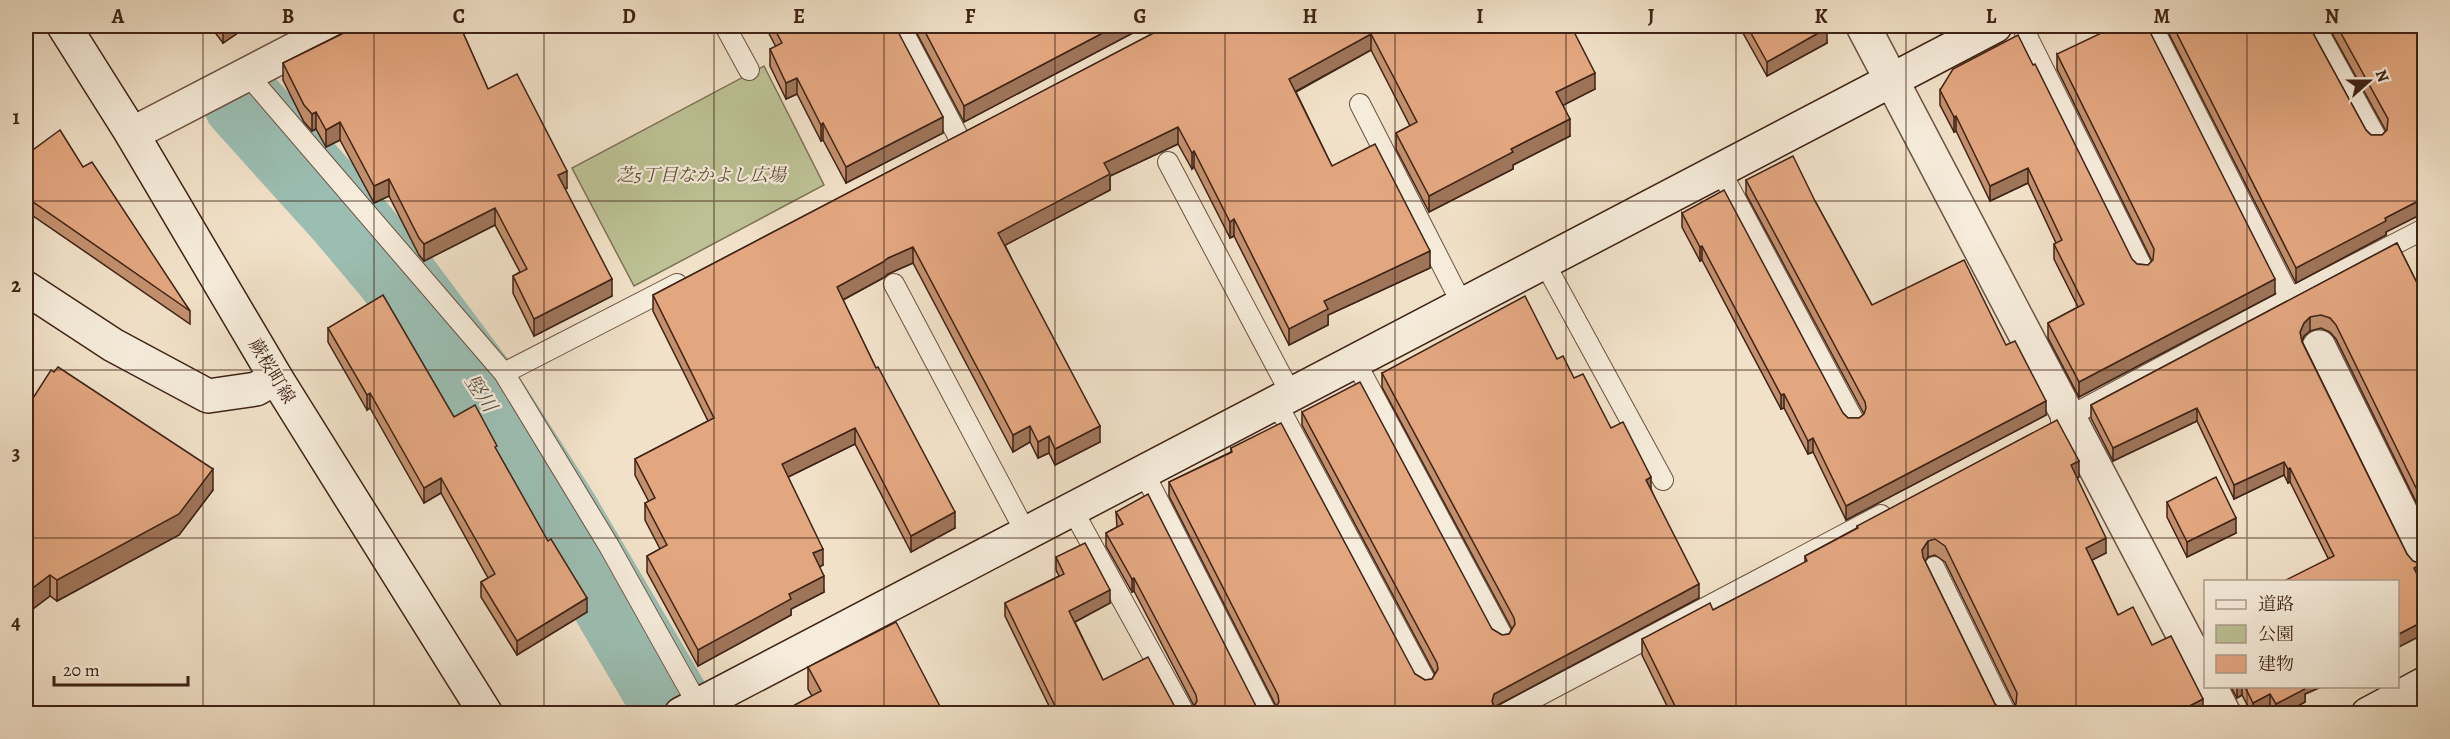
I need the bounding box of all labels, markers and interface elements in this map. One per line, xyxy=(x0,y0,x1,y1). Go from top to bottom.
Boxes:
text: A xyxy=(111,3,125,30)
text: B xyxy=(282,3,294,30)
text: C xyxy=(453,3,465,30)
text: D xyxy=(622,3,636,30)
text: E xyxy=(793,3,805,30)
text: F xyxy=(965,3,976,30)
text: G xyxy=(1133,3,1147,30)
text: H xyxy=(1303,3,1318,30)
text: I xyxy=(1476,3,1484,30)
text: J xyxy=(1648,3,1655,30)
text: K xyxy=(1814,3,1828,30)
text: L xyxy=(1986,3,1997,30)
text: M xyxy=(2154,3,2171,30)
text: N xyxy=(2325,3,2340,30)
north arrow xyxy=(2339,51,2399,111)
text: N xyxy=(2370,67,2395,86)
text: 1 xyxy=(12,104,20,131)
park label: 芝5丁目なかよし広場 xyxy=(616,163,788,187)
text: 2 xyxy=(11,272,21,299)
street label: 蕨桜町線 xyxy=(243,334,301,408)
water label: 竪川 xyxy=(458,369,504,419)
text: 3 xyxy=(12,440,20,467)
legend xyxy=(2204,580,2399,688)
text: 道路 xyxy=(2258,592,2294,616)
text: 4 xyxy=(11,609,21,636)
text: 公園 xyxy=(2258,622,2294,646)
scale bar xyxy=(54,649,188,687)
text: 建物 xyxy=(2258,652,2294,676)
text: 20 m xyxy=(63,658,100,682)

